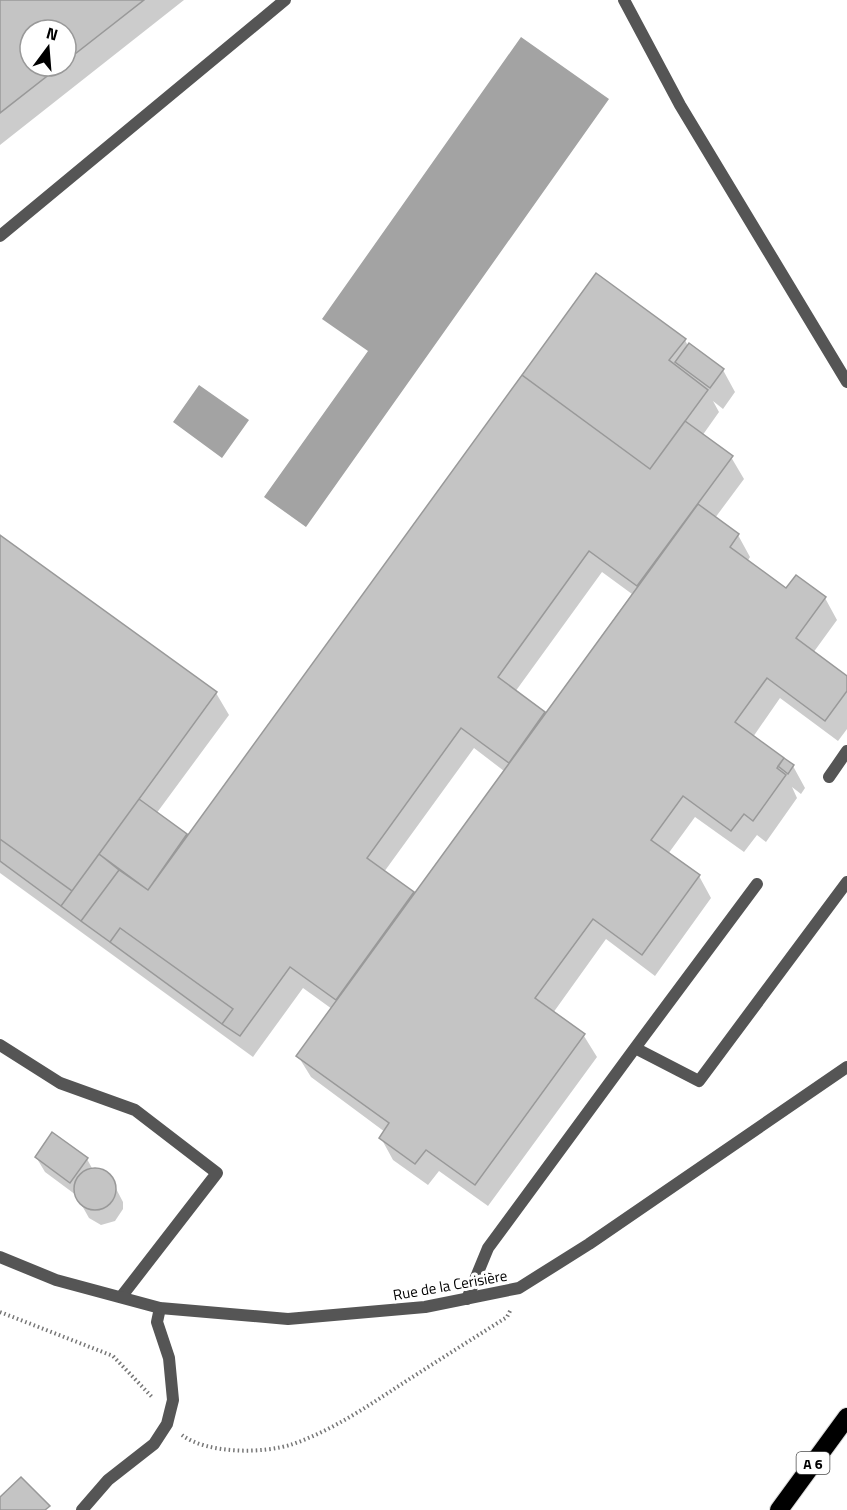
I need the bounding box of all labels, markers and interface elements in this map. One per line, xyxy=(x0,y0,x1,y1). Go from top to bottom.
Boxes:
north arrow xyxy=(18,18,78,78)
text: N xyxy=(43,21,61,47)
street label: Rue de la Cerisière xyxy=(391,1264,509,1306)
road number: A 6 xyxy=(796,1452,830,1474)

